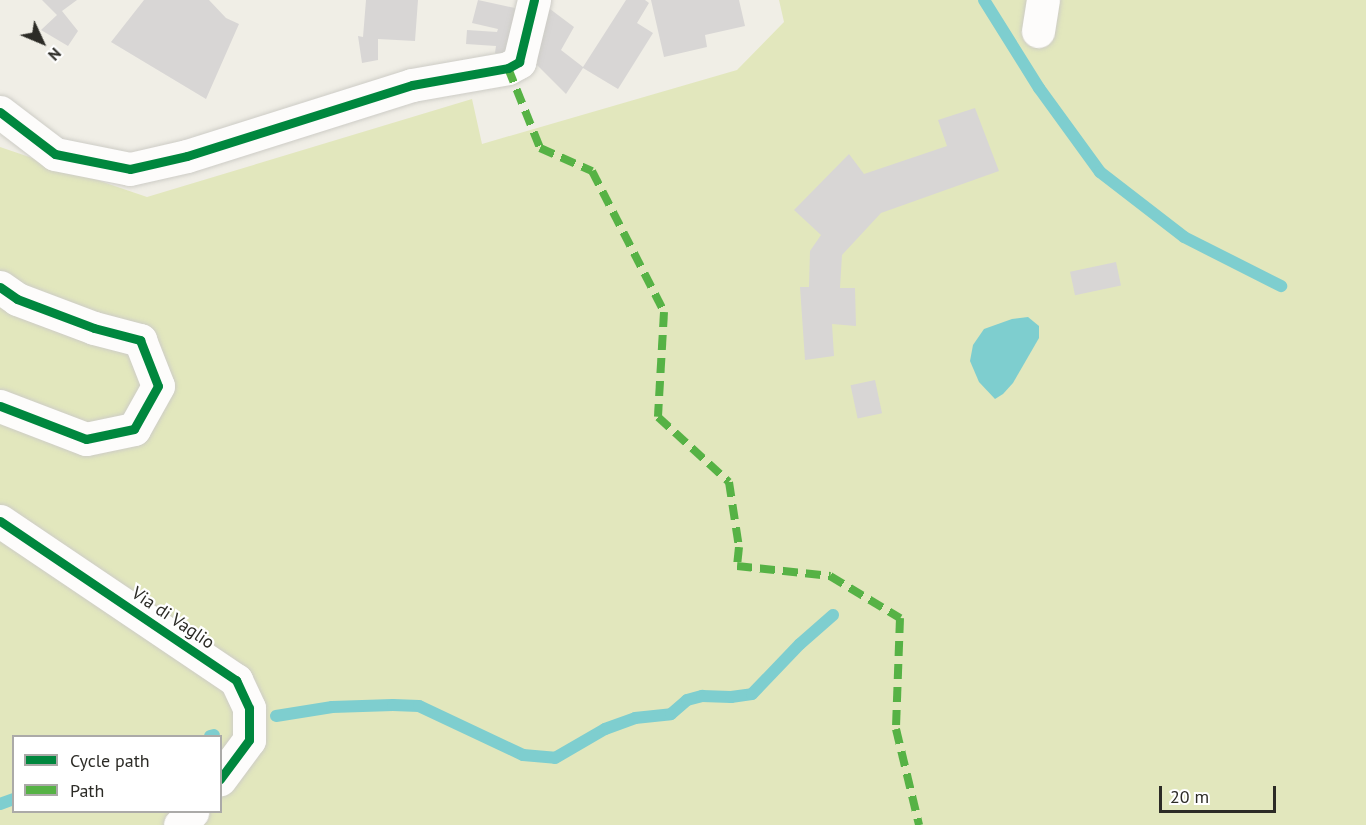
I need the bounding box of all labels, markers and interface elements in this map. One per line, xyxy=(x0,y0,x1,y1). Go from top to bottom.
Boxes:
north arrow xyxy=(12,12,72,72)
text: N xyxy=(44,44,66,65)
street label: Via di Vaglio xyxy=(127,582,219,654)
legend xyxy=(12,735,222,813)
text: Cycle path xyxy=(70,749,150,772)
scale bar xyxy=(1162,774,1279,812)
text: Path xyxy=(70,779,104,802)
text: 20 m xyxy=(1170,785,1209,808)

